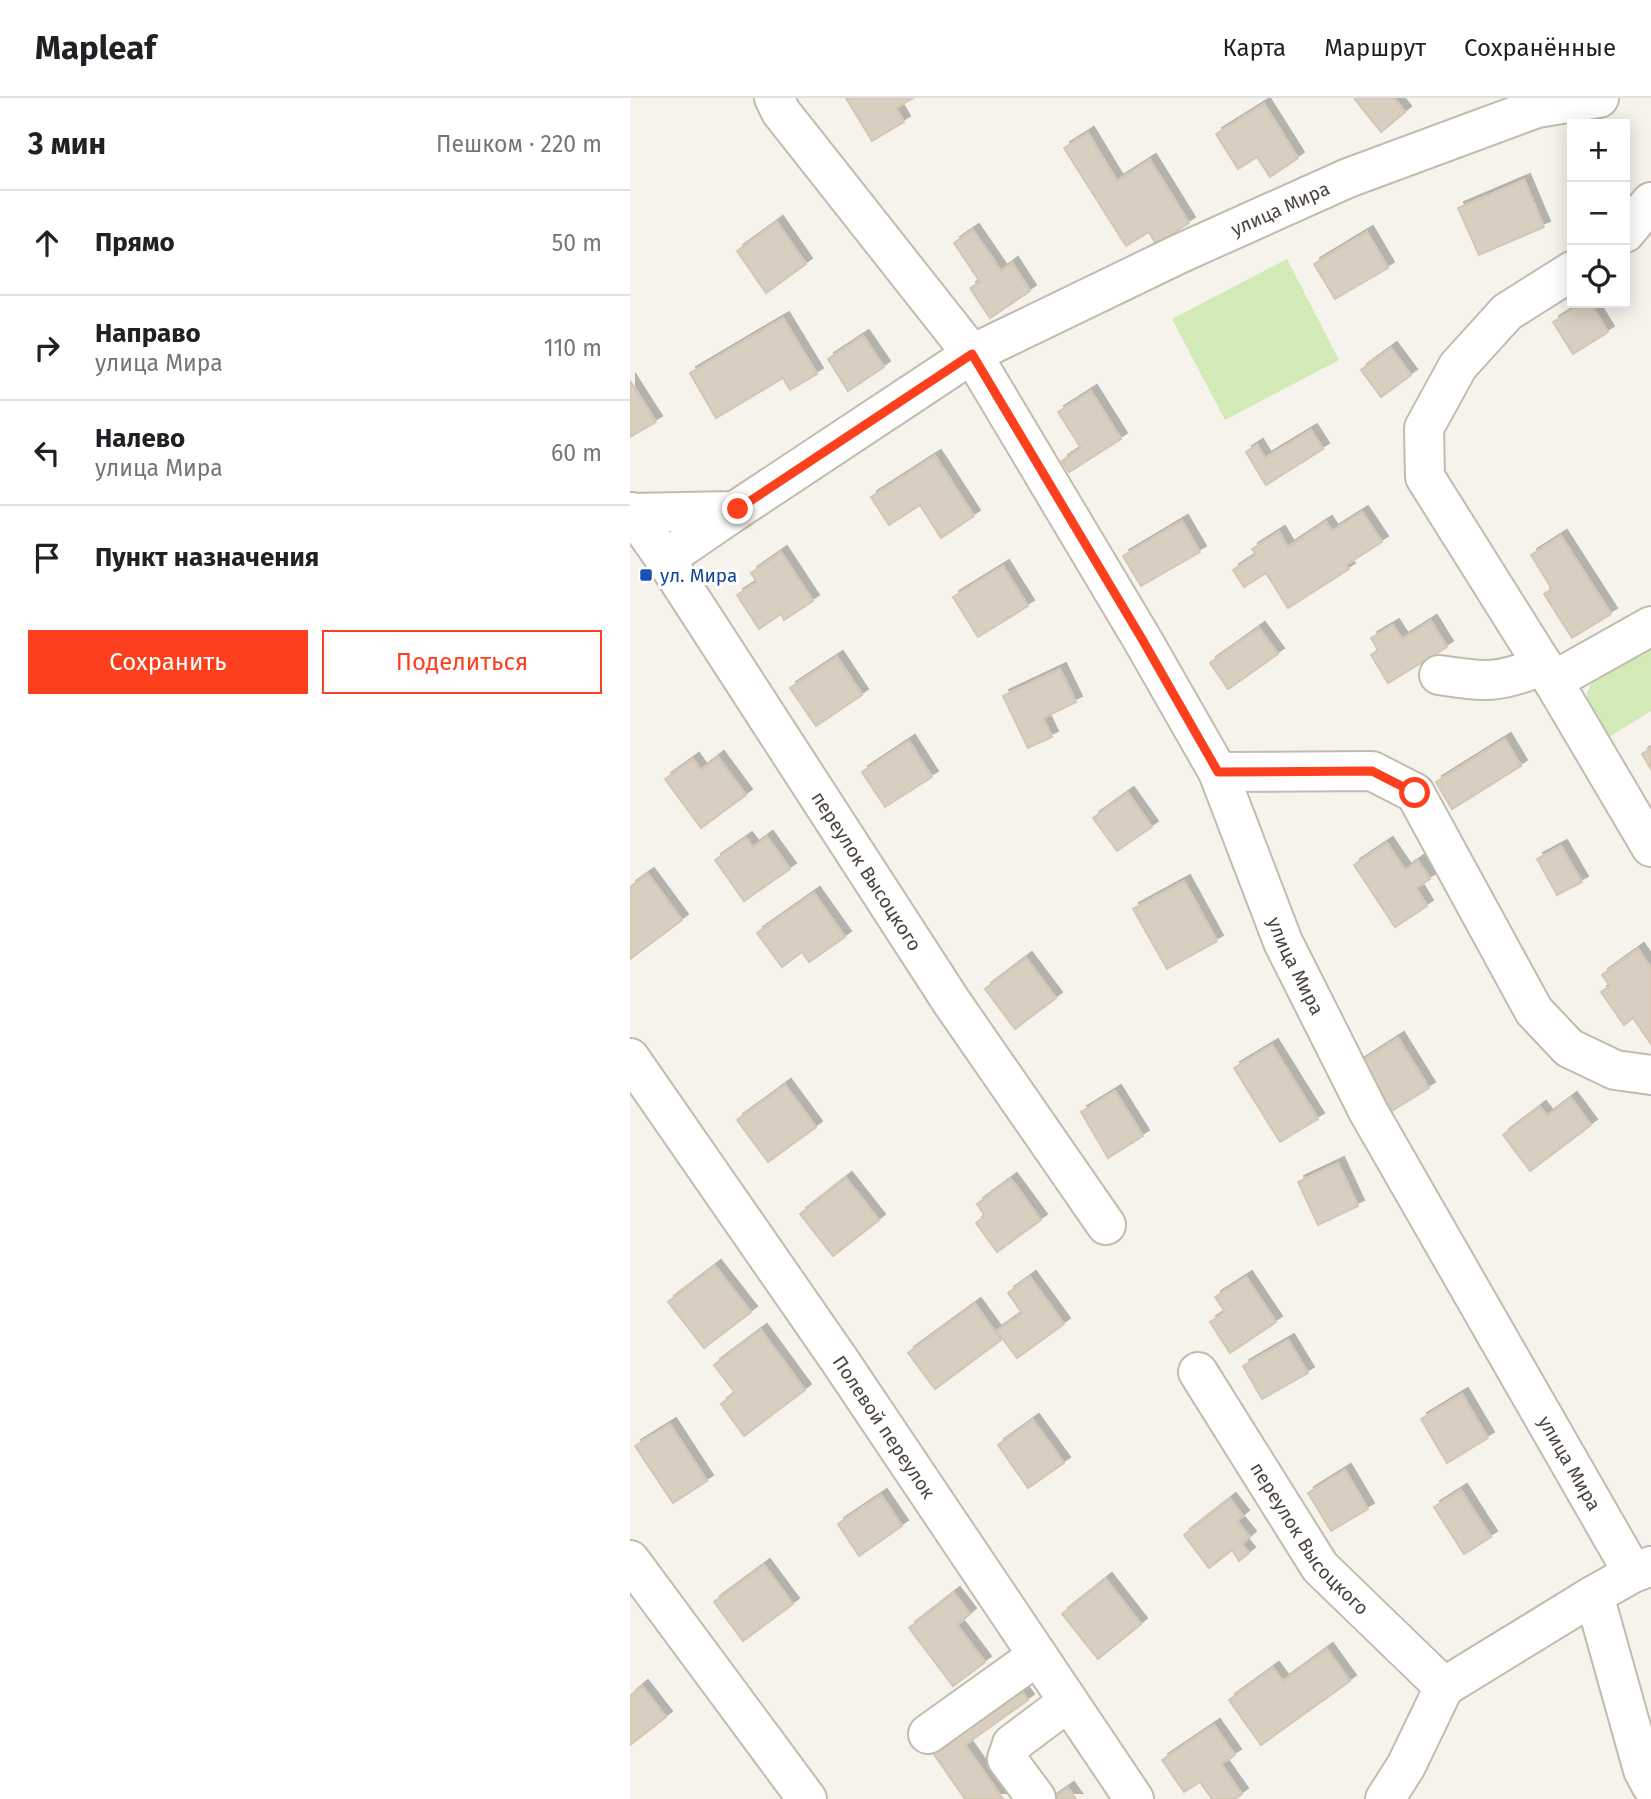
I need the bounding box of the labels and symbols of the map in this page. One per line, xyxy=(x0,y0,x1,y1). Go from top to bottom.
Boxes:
street label: улица Мира xyxy=(1227,177,1333,241)
route end xyxy=(722,493,753,524)
place label: ул. Мира xyxy=(660,564,737,587)
marker: ул. Мира xyxy=(638,567,654,583)
route start xyxy=(1399,777,1430,808)
street label: переулок Высоцкого xyxy=(806,787,926,955)
street label: улица Мира xyxy=(1263,914,1329,1019)
street label: Полевой переулок xyxy=(828,1351,940,1503)
street label: улица Мира xyxy=(1533,1412,1606,1515)
street label: переулок Высоцкого xyxy=(1245,1458,1373,1620)

